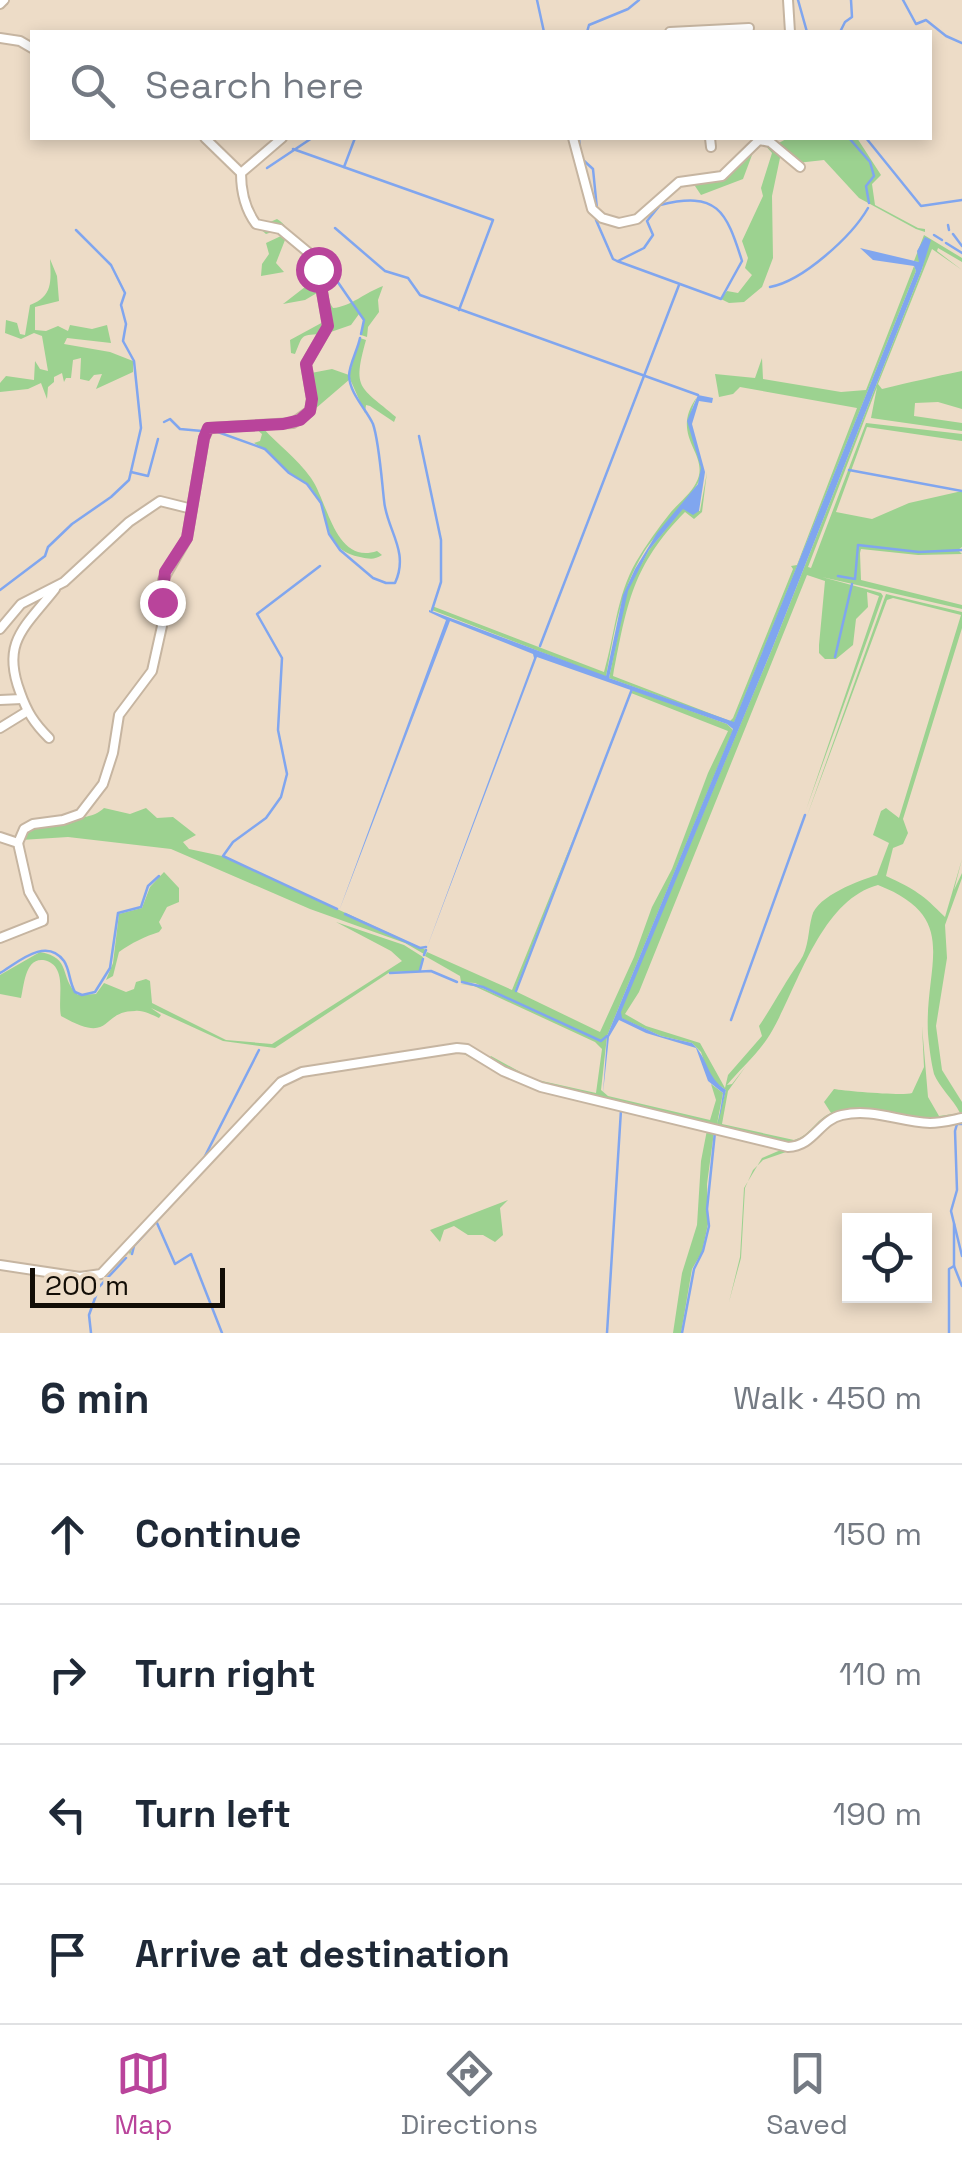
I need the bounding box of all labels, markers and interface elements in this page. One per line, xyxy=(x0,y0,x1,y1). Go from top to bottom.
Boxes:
search box xyxy=(30,30,932,140)
icon: search xyxy=(65,58,120,113)
text: Search here xyxy=(145,61,364,109)
route start xyxy=(296,247,342,293)
route end xyxy=(140,580,186,626)
map controls xyxy=(842,1213,932,1303)
button: locate xyxy=(842,1213,932,1303)
scale bar xyxy=(30,1263,225,1308)
text: 200 m xyxy=(45,1267,129,1303)
text: 6 min xyxy=(40,1372,150,1425)
text: Walk · 450 m xyxy=(733,1378,922,1418)
icon: ahead xyxy=(40,1507,95,1562)
text: Continue xyxy=(135,1510,301,1558)
text: 150 m xyxy=(833,1514,922,1554)
icon: right xyxy=(40,1647,95,1702)
text: Turn right xyxy=(135,1650,316,1698)
text: 110 m xyxy=(839,1654,922,1694)
icon: left xyxy=(40,1787,95,1842)
text: Turn left xyxy=(135,1790,291,1838)
text: 190 m xyxy=(833,1794,922,1834)
icon: arrive xyxy=(40,1927,95,1982)
text: Arrive at destination xyxy=(135,1930,510,1978)
tab: Map xyxy=(114,2046,172,2142)
tab: Directions xyxy=(401,2046,538,2142)
tab: Saved xyxy=(766,2046,848,2142)

